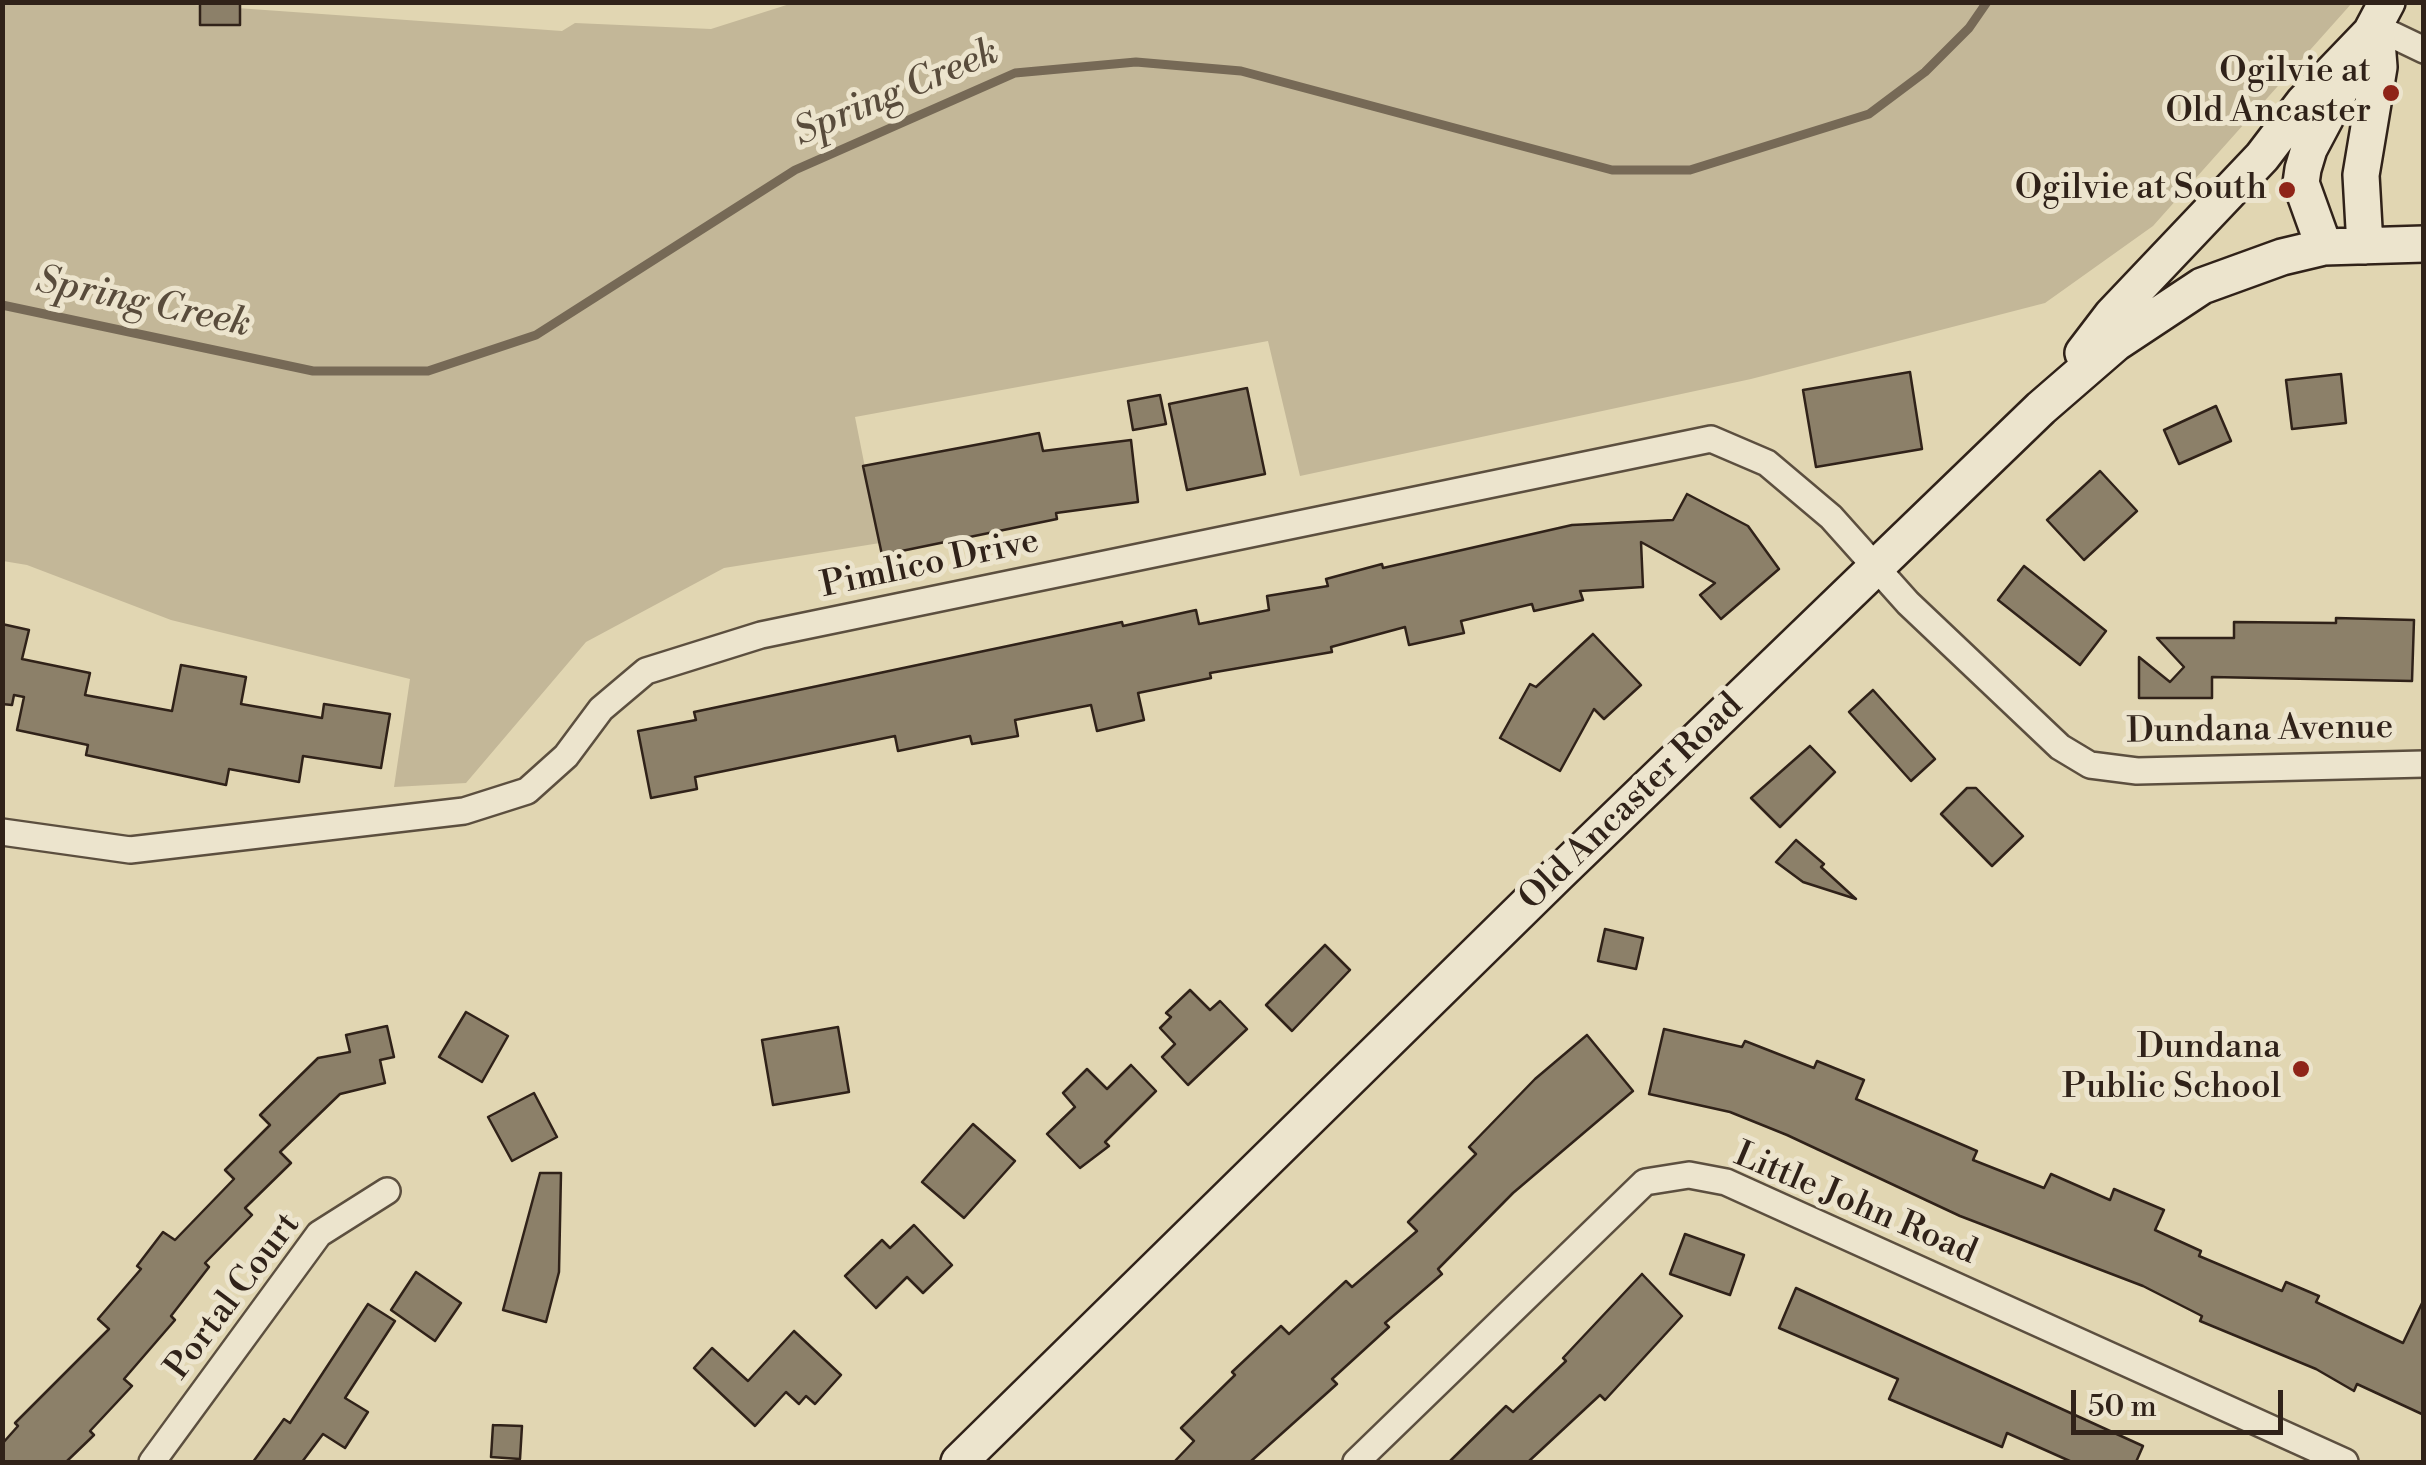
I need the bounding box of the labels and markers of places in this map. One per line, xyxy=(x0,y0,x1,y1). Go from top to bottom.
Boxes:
place label: Ogilvie at Old Ancaster xyxy=(2165,52,2371,134)
marker: Ogilvie at Old Ancaster xyxy=(2380,82,2402,104)
place label: Ogilvie at South xyxy=(2015,169,2267,211)
marker: Ogilvie at South xyxy=(2276,179,2298,201)
place label: Dundana Public School xyxy=(2062,1028,2281,1110)
marker: Dundana Public School xyxy=(2290,1058,2312,1080)

